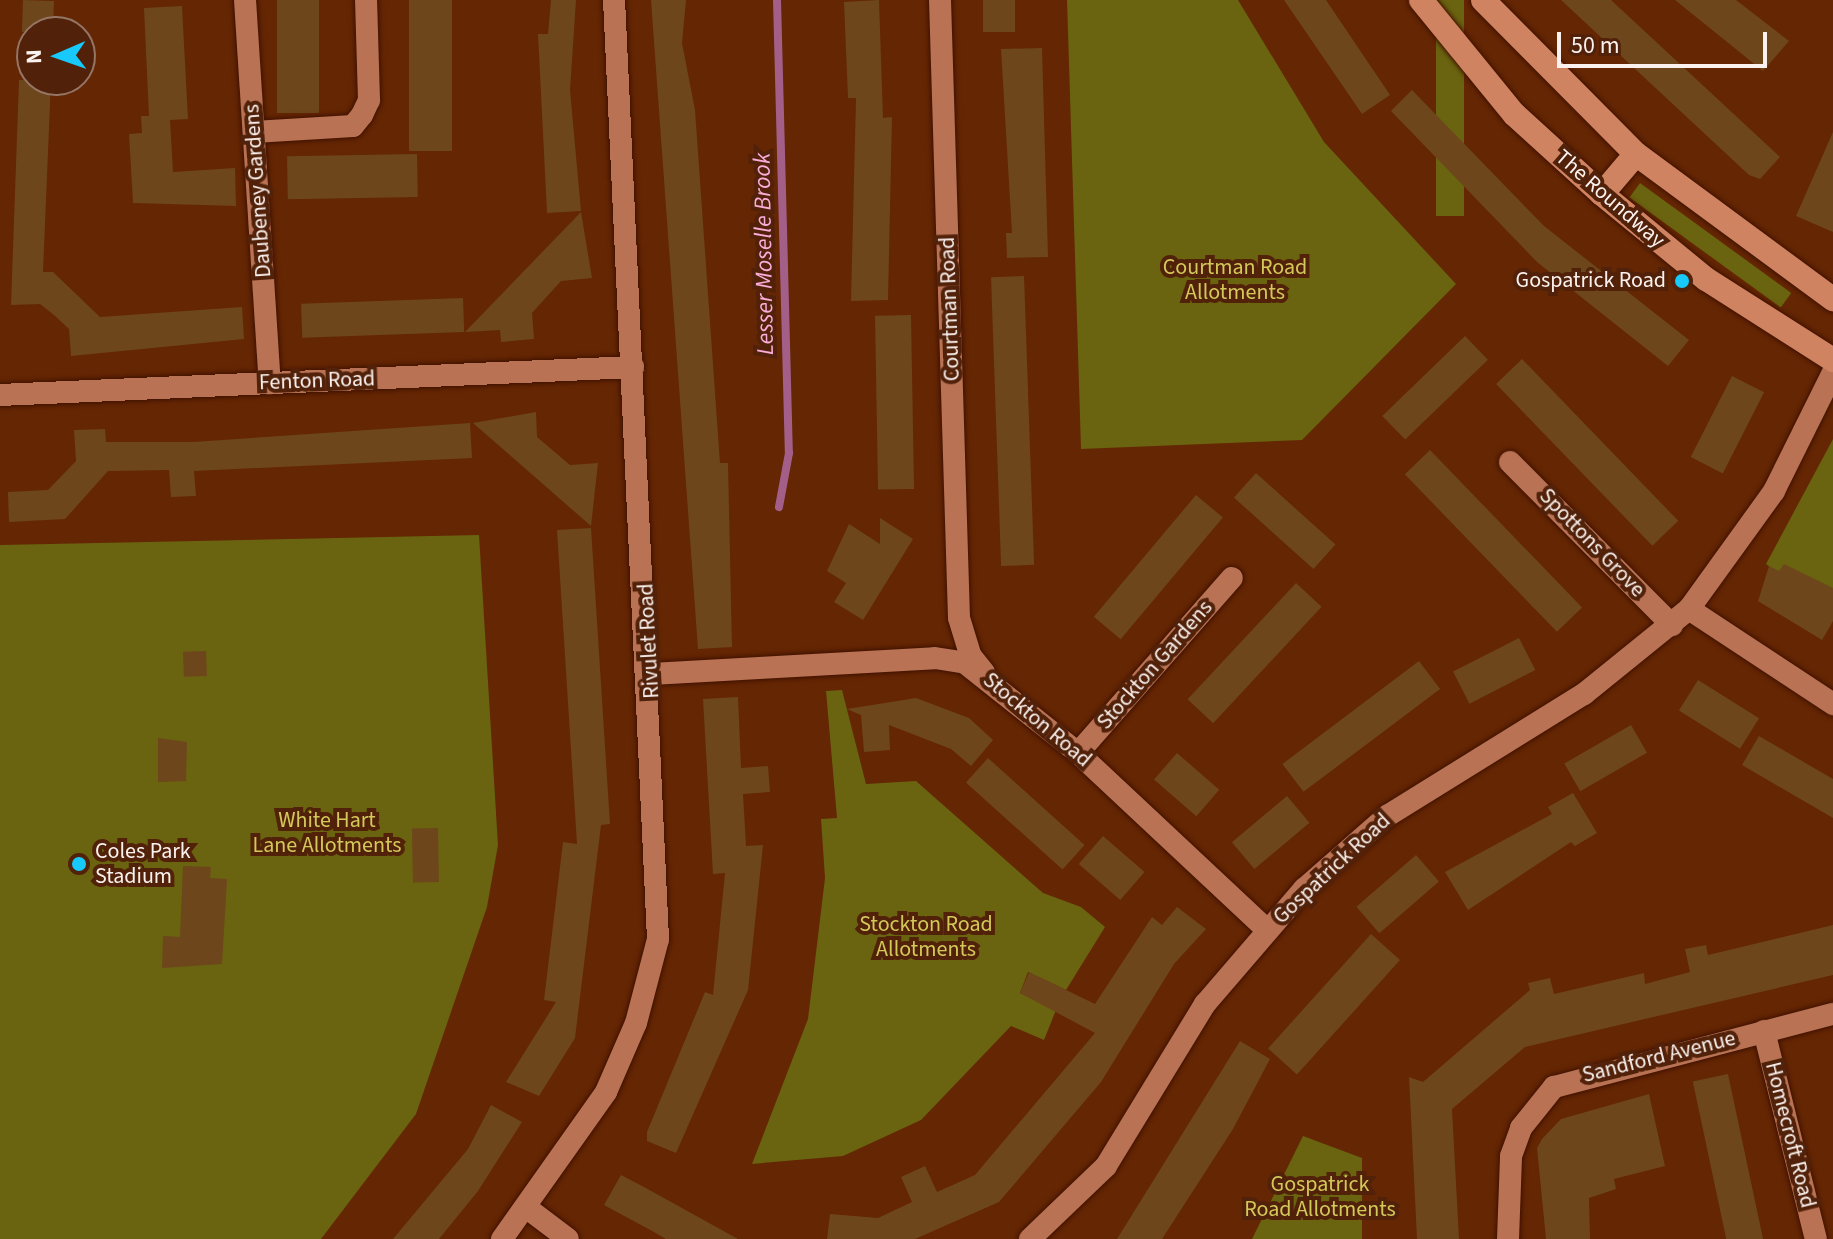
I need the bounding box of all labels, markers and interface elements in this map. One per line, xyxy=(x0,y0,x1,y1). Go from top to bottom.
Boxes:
north arrow xyxy=(16,16,96,96)
scale bar xyxy=(1561,16,1771,66)
text: 50 m xyxy=(1571,28,1620,63)
text: N xyxy=(18,49,50,65)
street label: Daubeney Gardens xyxy=(239,103,277,279)
street label: The Roundway xyxy=(1550,144,1670,254)
water label: Lesser Moselle Brook xyxy=(748,153,780,355)
street label: Courtman Road xyxy=(934,236,966,382)
park label: Courtman Road Allotments xyxy=(1163,254,1307,306)
place label: Gospatrick Road xyxy=(1516,268,1666,294)
marker: Gospatrick Road xyxy=(1673,272,1691,290)
street label: Fenton Road xyxy=(258,366,376,396)
street label: Spottons Grove xyxy=(1533,483,1651,603)
street label: Rivulet Road xyxy=(633,583,665,699)
street label: Stockton Gardens xyxy=(1092,595,1218,735)
street label: Stockton Road xyxy=(977,667,1097,773)
park label: White Hart Lane Allotments xyxy=(253,807,401,858)
street label: Gospatrick Road xyxy=(1268,808,1396,930)
place label: Coles Park Stadium xyxy=(95,838,191,890)
marker: Coles Park Stadium xyxy=(70,855,88,873)
park label: Stockton Road Allotments xyxy=(859,911,993,962)
street label: Sandford Avenue xyxy=(1580,1025,1738,1089)
street label: Homecroft Road xyxy=(1759,1059,1821,1211)
park label: Gospatrick Road Allotments xyxy=(1244,1171,1396,1222)

